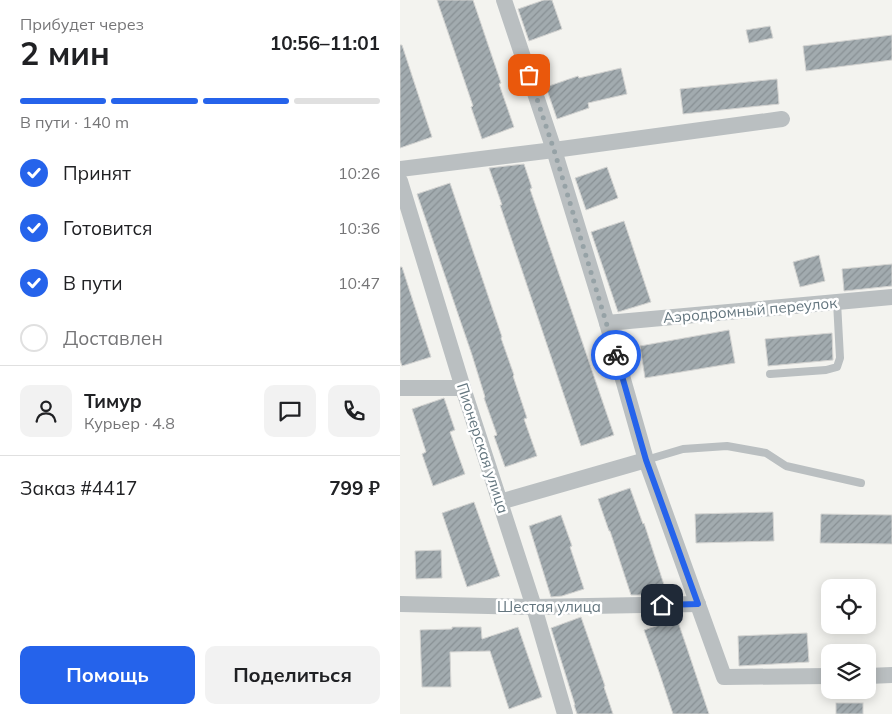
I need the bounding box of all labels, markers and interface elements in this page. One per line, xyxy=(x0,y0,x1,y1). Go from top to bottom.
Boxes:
text: Прибудет через xyxy=(20,14,144,34)
text: 10:56–11:01 xyxy=(270,31,380,55)
text: 2 мин xyxy=(20,33,110,73)
pin xyxy=(508,54,550,96)
icon: bag xyxy=(515,61,543,89)
text: В пути · 140 m xyxy=(20,112,129,132)
icon: check xyxy=(20,159,48,187)
text: Принят xyxy=(63,161,131,185)
text: 10:26 xyxy=(338,163,380,183)
icon: check xyxy=(20,214,48,242)
text: Готовится xyxy=(63,216,153,240)
text: 10:36 xyxy=(338,218,380,238)
icon: check xyxy=(20,269,48,297)
text: В пути xyxy=(63,271,122,295)
text: 10:47 xyxy=(338,273,380,293)
street label: Аэродромный переулок xyxy=(662,293,839,327)
text: Доставлен xyxy=(63,326,163,350)
courier xyxy=(591,330,641,380)
icon: bike xyxy=(602,341,630,369)
street label: Пионерская улица xyxy=(453,380,513,516)
button: person xyxy=(20,385,72,437)
button: chat xyxy=(264,385,316,437)
button: phone xyxy=(328,385,380,437)
text: Тимур xyxy=(84,389,142,413)
text: Курьер · 4.8 xyxy=(84,413,175,433)
text: Заказ #4417 xyxy=(20,476,137,500)
text: 799 ₽ xyxy=(329,476,380,500)
map controls xyxy=(821,579,876,699)
button: locate xyxy=(821,579,876,634)
pin xyxy=(641,584,683,626)
icon: home xyxy=(648,591,676,619)
street label: Шестая улица xyxy=(497,597,601,616)
button: layers xyxy=(821,644,876,699)
button: Помощь xyxy=(20,646,195,704)
button: Поделиться xyxy=(205,646,380,704)

